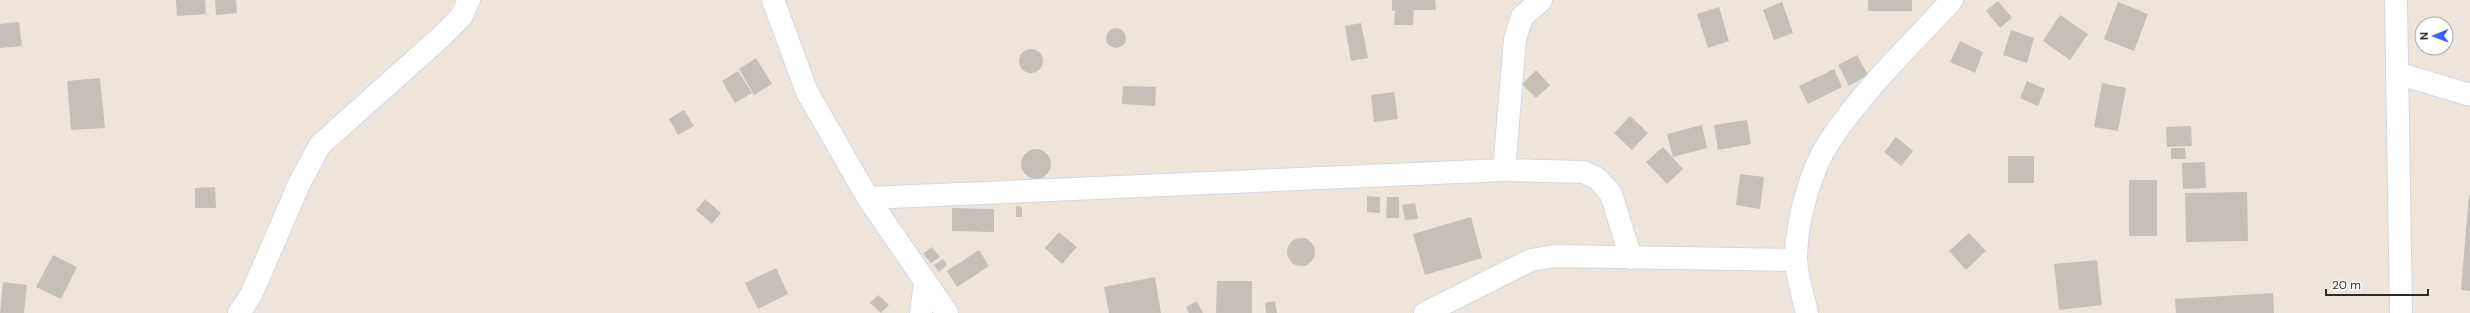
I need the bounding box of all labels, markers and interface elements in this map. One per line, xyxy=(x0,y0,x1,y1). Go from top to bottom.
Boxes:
north arrow xyxy=(2414,16,2454,56)
text: N xyxy=(2417,32,2431,40)
scale bar xyxy=(2326,271,2428,297)
text: 20 m xyxy=(2332,277,2361,293)

